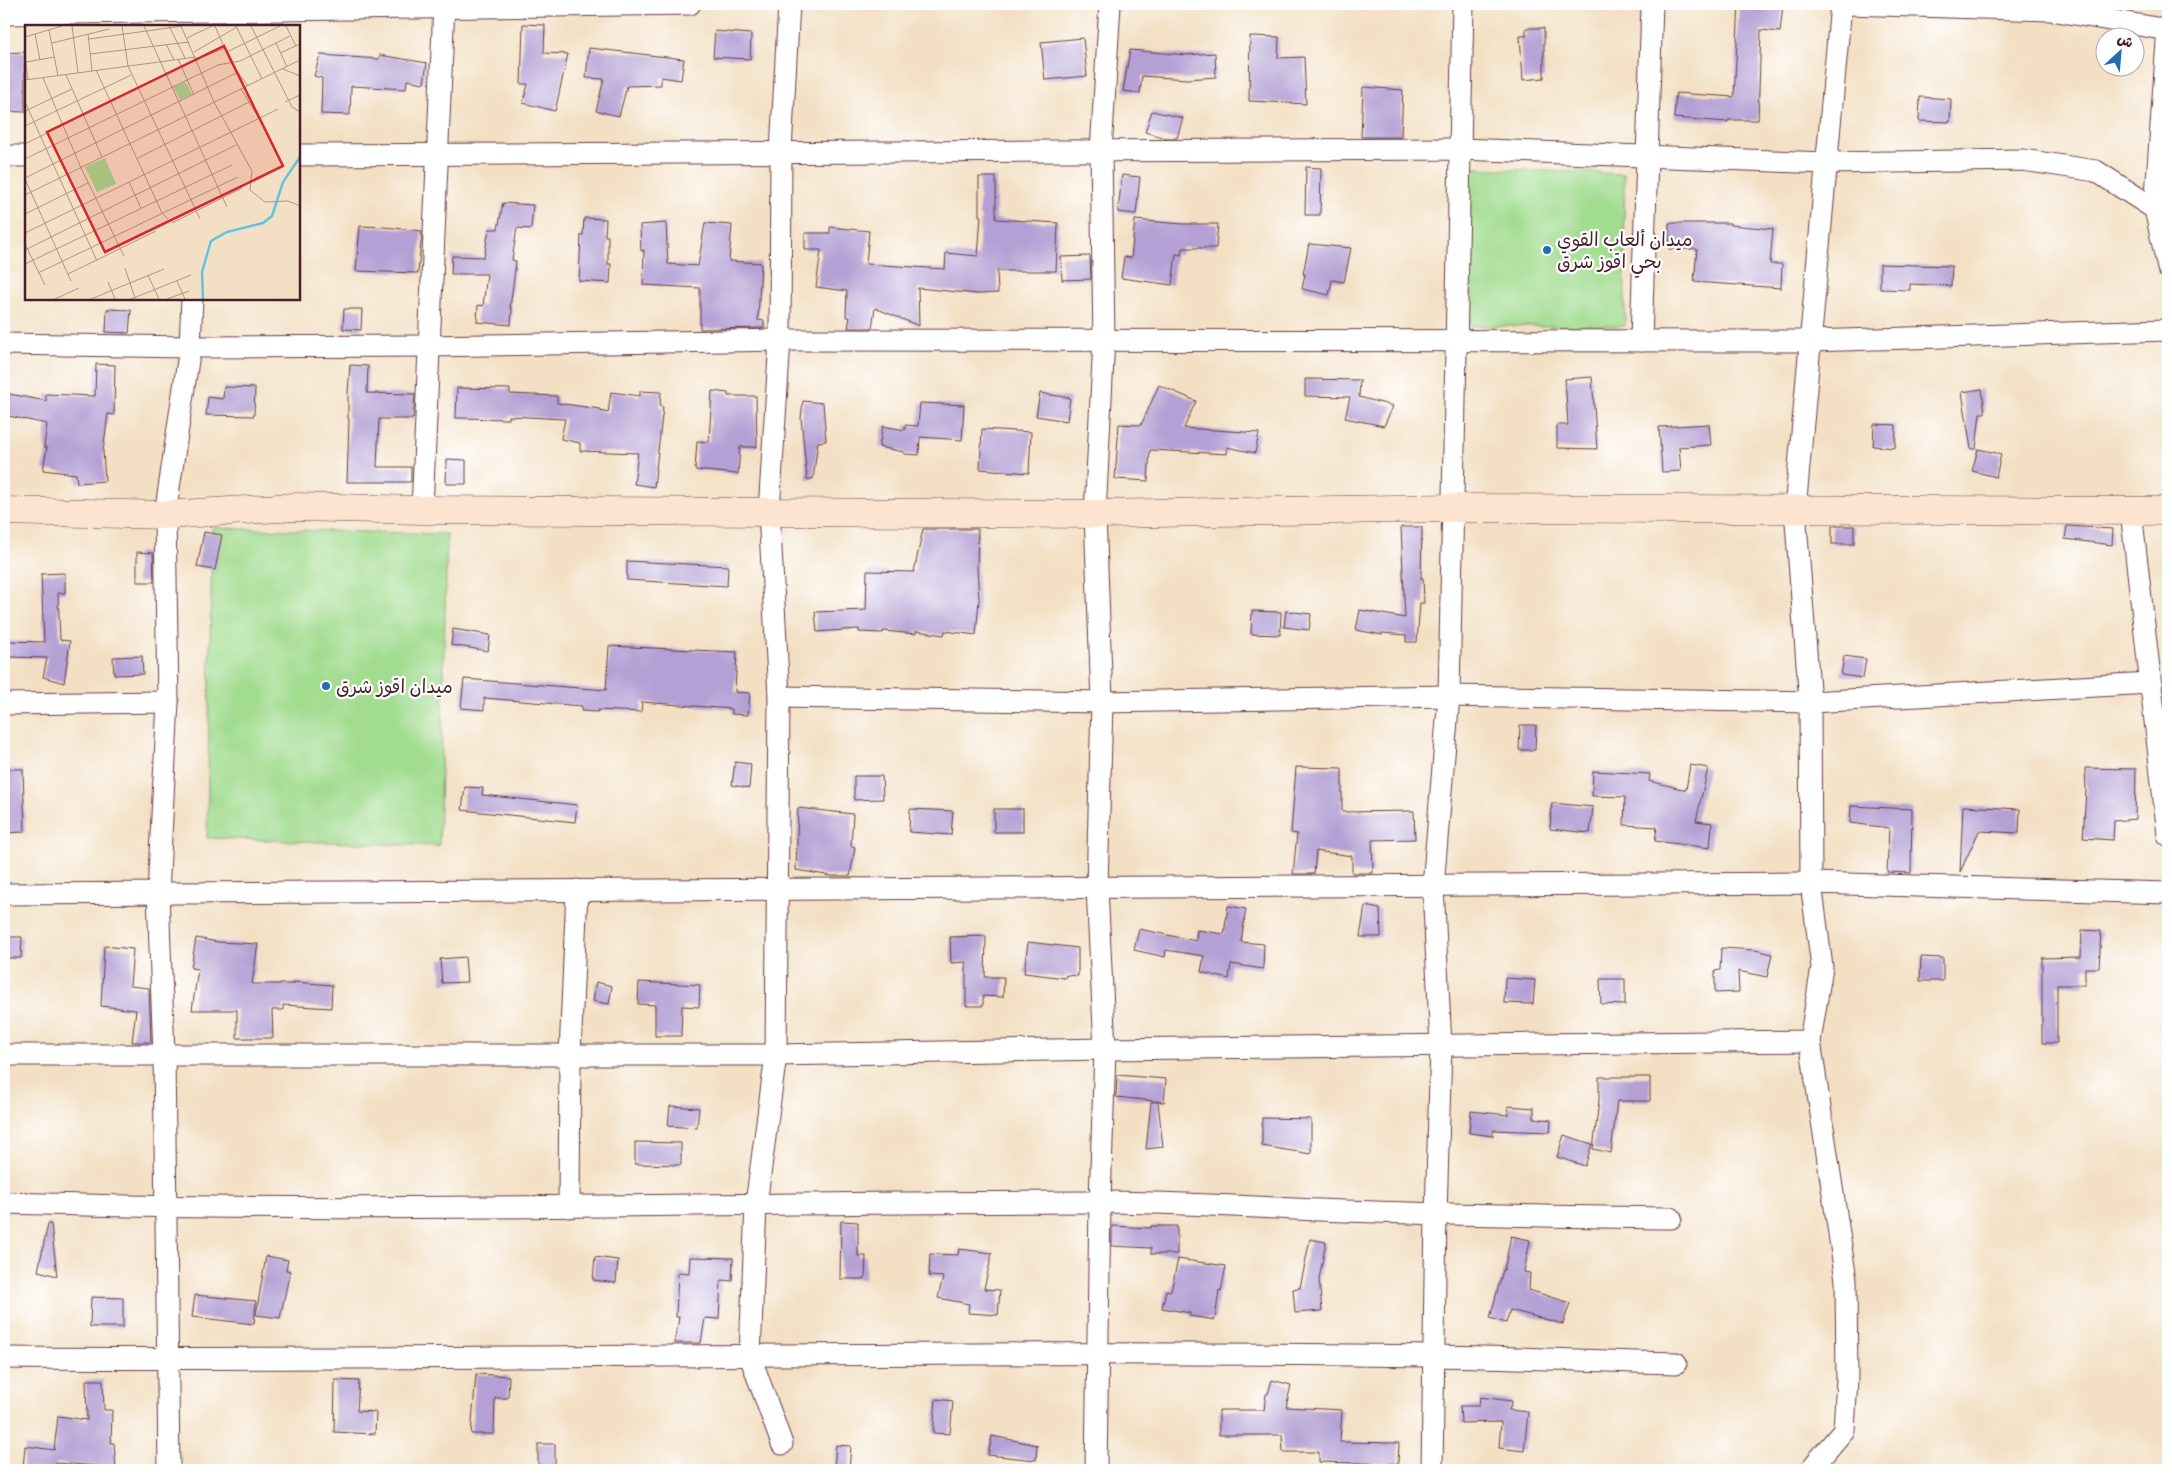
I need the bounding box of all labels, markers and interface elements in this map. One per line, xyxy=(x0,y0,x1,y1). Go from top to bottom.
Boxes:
inset map xyxy=(25,25,300,300)
north arrow xyxy=(2094,28,2144,78)
text: ش xyxy=(2115,28,2137,52)
place label: ميدان ألعاب القوي بحي اقوز شرق xyxy=(1557,226,1692,278)
marker: ميدان ألعاب القوي بحي اقوز شرق xyxy=(1541,244,1553,256)
place label: ميدان اقوز شرق xyxy=(336,673,453,699)
marker: ميدان اقوز شرق xyxy=(320,680,332,692)

